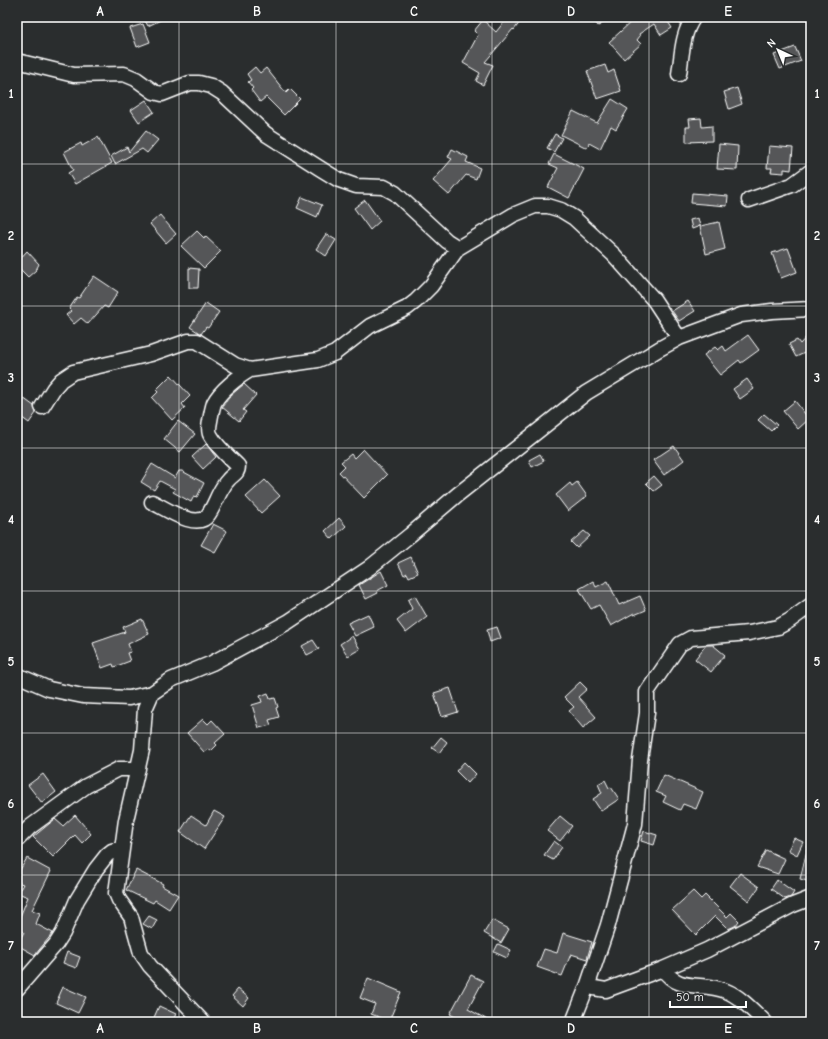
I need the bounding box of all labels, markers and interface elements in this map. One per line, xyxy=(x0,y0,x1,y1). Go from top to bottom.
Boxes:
text: A xyxy=(96,4,104,19)
text: B xyxy=(253,4,261,19)
text: C xyxy=(410,4,418,19)
text: D xyxy=(567,4,575,19)
text: E xyxy=(724,4,732,19)
north arrow xyxy=(758,30,798,70)
text: N xyxy=(764,36,779,50)
text: 1 xyxy=(8,86,14,101)
text: 1 xyxy=(814,86,820,101)
text: 2 xyxy=(8,228,14,243)
text: 2 xyxy=(814,228,820,243)
text: 3 xyxy=(8,370,14,385)
text: 3 xyxy=(814,370,820,385)
text: 4 xyxy=(8,512,14,527)
text: 4 xyxy=(814,512,820,527)
text: 5 xyxy=(8,654,15,669)
text: 5 xyxy=(814,654,821,669)
text: 6 xyxy=(8,796,15,811)
text: 6 xyxy=(814,796,821,811)
text: 7 xyxy=(8,938,14,953)
text: 7 xyxy=(814,938,820,953)
scale bar xyxy=(670,983,746,1009)
text: 50 m xyxy=(676,990,704,1004)
text: A xyxy=(96,1021,104,1036)
text: B xyxy=(253,1021,261,1036)
text: C xyxy=(410,1021,418,1036)
text: D xyxy=(567,1021,575,1036)
text: E xyxy=(724,1021,732,1036)

